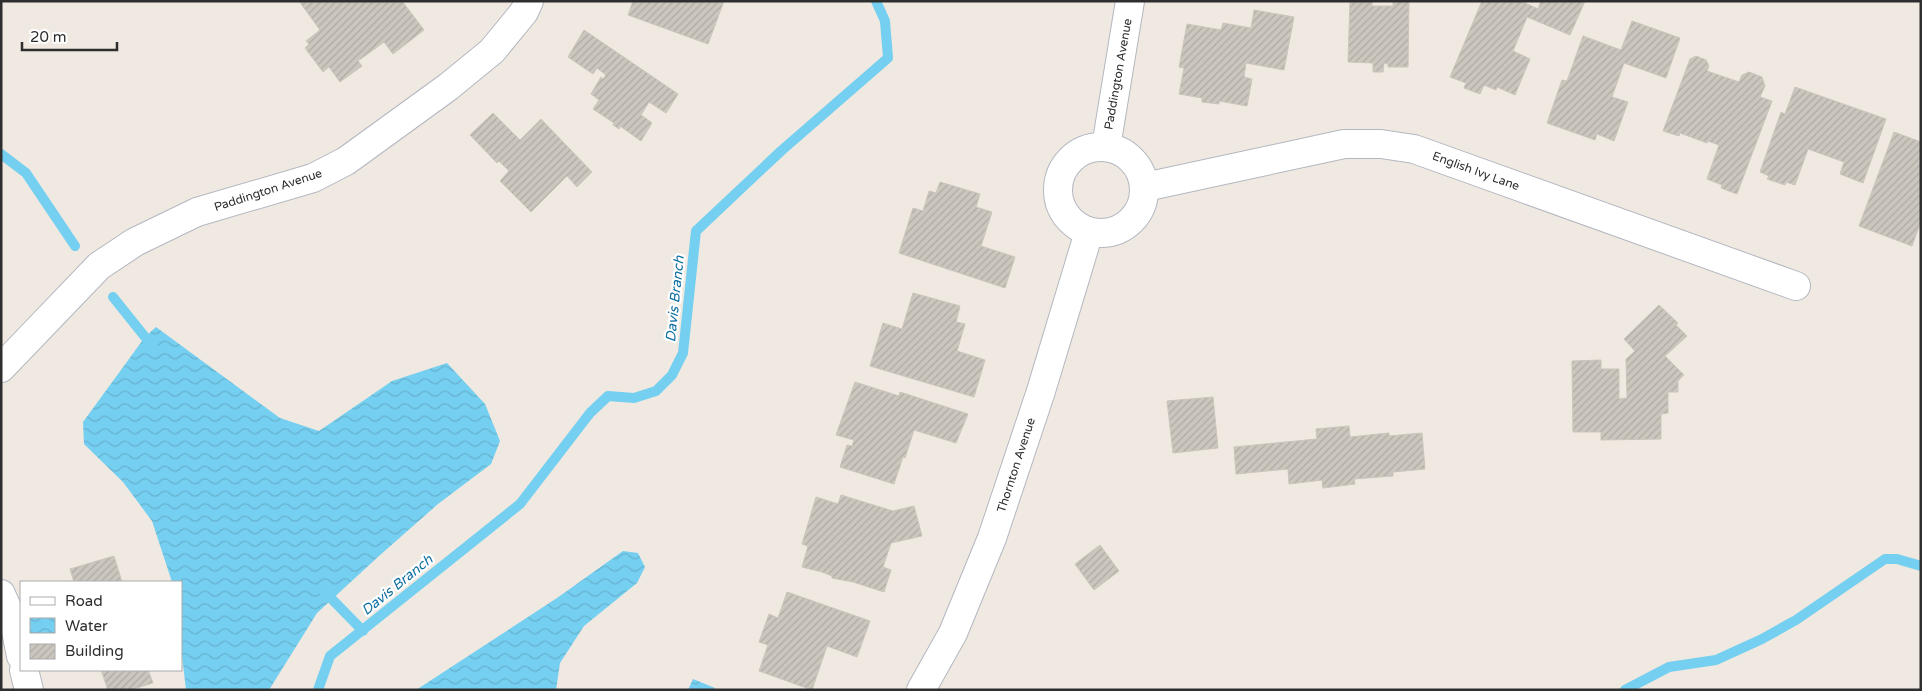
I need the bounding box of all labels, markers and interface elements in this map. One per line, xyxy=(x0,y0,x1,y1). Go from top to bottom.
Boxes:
street label: Paddington Avenue xyxy=(1101,17,1135,131)
scale bar xyxy=(22,20,118,52)
text: 20 m xyxy=(30,28,67,46)
street label: English Ivy Lane xyxy=(1431,149,1522,193)
street label: Paddington Avenue xyxy=(212,166,324,214)
water label: Davis Branch xyxy=(662,255,688,343)
street label: Thornton Avenue xyxy=(994,416,1038,514)
water label: Davis Branch xyxy=(358,551,436,619)
legend xyxy=(20,581,182,671)
text: Road xyxy=(65,592,103,610)
text: Water xyxy=(65,617,108,635)
text: Building xyxy=(65,642,124,660)

